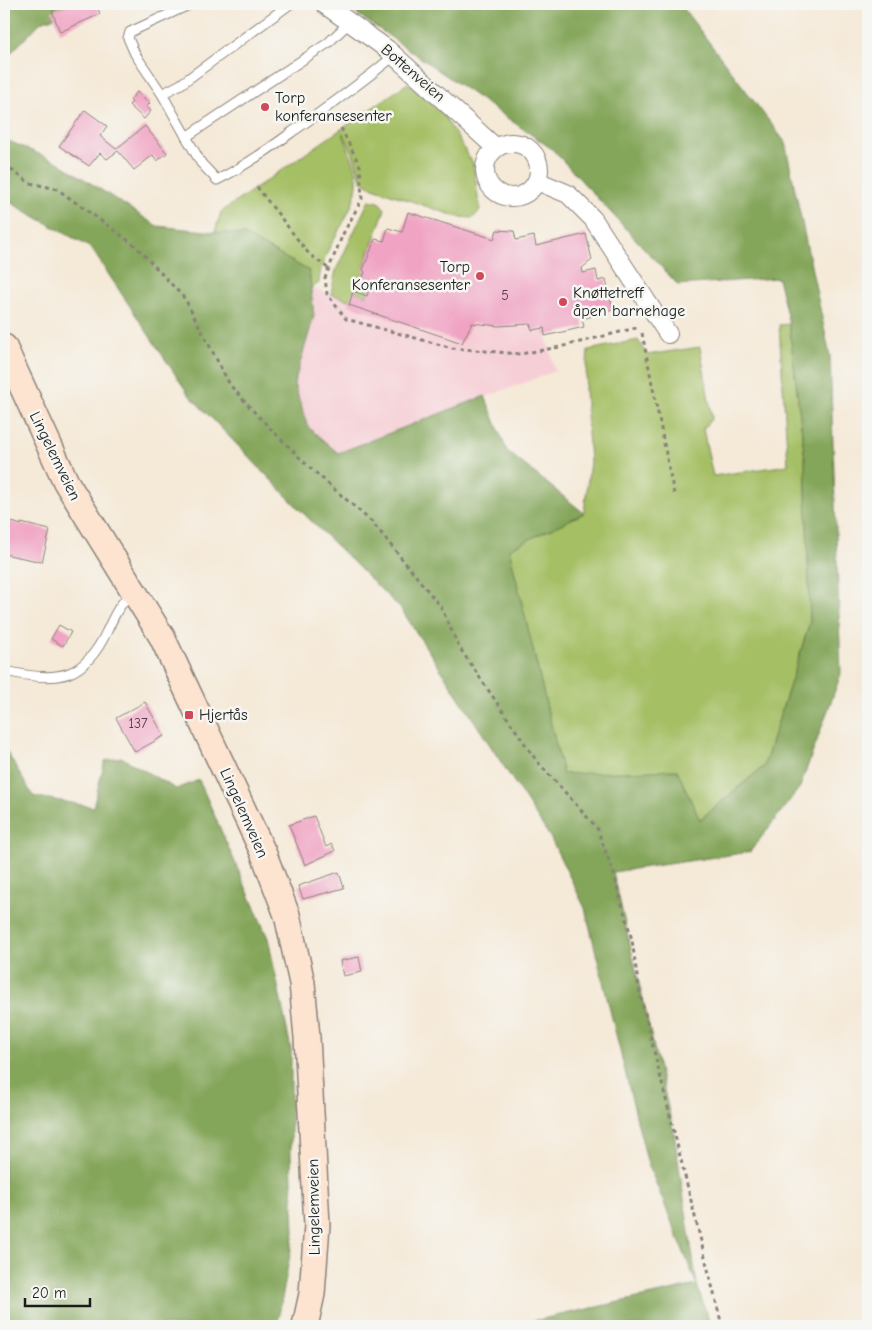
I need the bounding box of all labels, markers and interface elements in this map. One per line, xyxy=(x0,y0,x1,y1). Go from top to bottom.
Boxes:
street label: Bottenveien xyxy=(377,40,449,106)
place label: Torp konferansesenter xyxy=(275,89,392,125)
marker: Torp konferansesenter xyxy=(259,101,271,113)
place label: Torp Konferansesenter xyxy=(352,258,471,294)
marker: Torp Konferansesenter xyxy=(474,270,486,282)
place label: Knøttetreff åpen barnehage xyxy=(573,284,685,320)
house number: 5 xyxy=(501,287,509,304)
marker: Knøttetreff åpen barnehage xyxy=(557,296,569,308)
street label: Lingelemveien xyxy=(26,409,84,503)
place label: Hjertås xyxy=(199,706,248,724)
marker: Hjertås xyxy=(183,709,195,721)
house number: 137 xyxy=(128,715,148,732)
street label: Lingelemveien xyxy=(216,765,272,861)
street label: Lingelemveien xyxy=(304,1159,324,1255)
scale bar xyxy=(25,1275,90,1307)
text: 20 m xyxy=(32,1284,66,1302)

